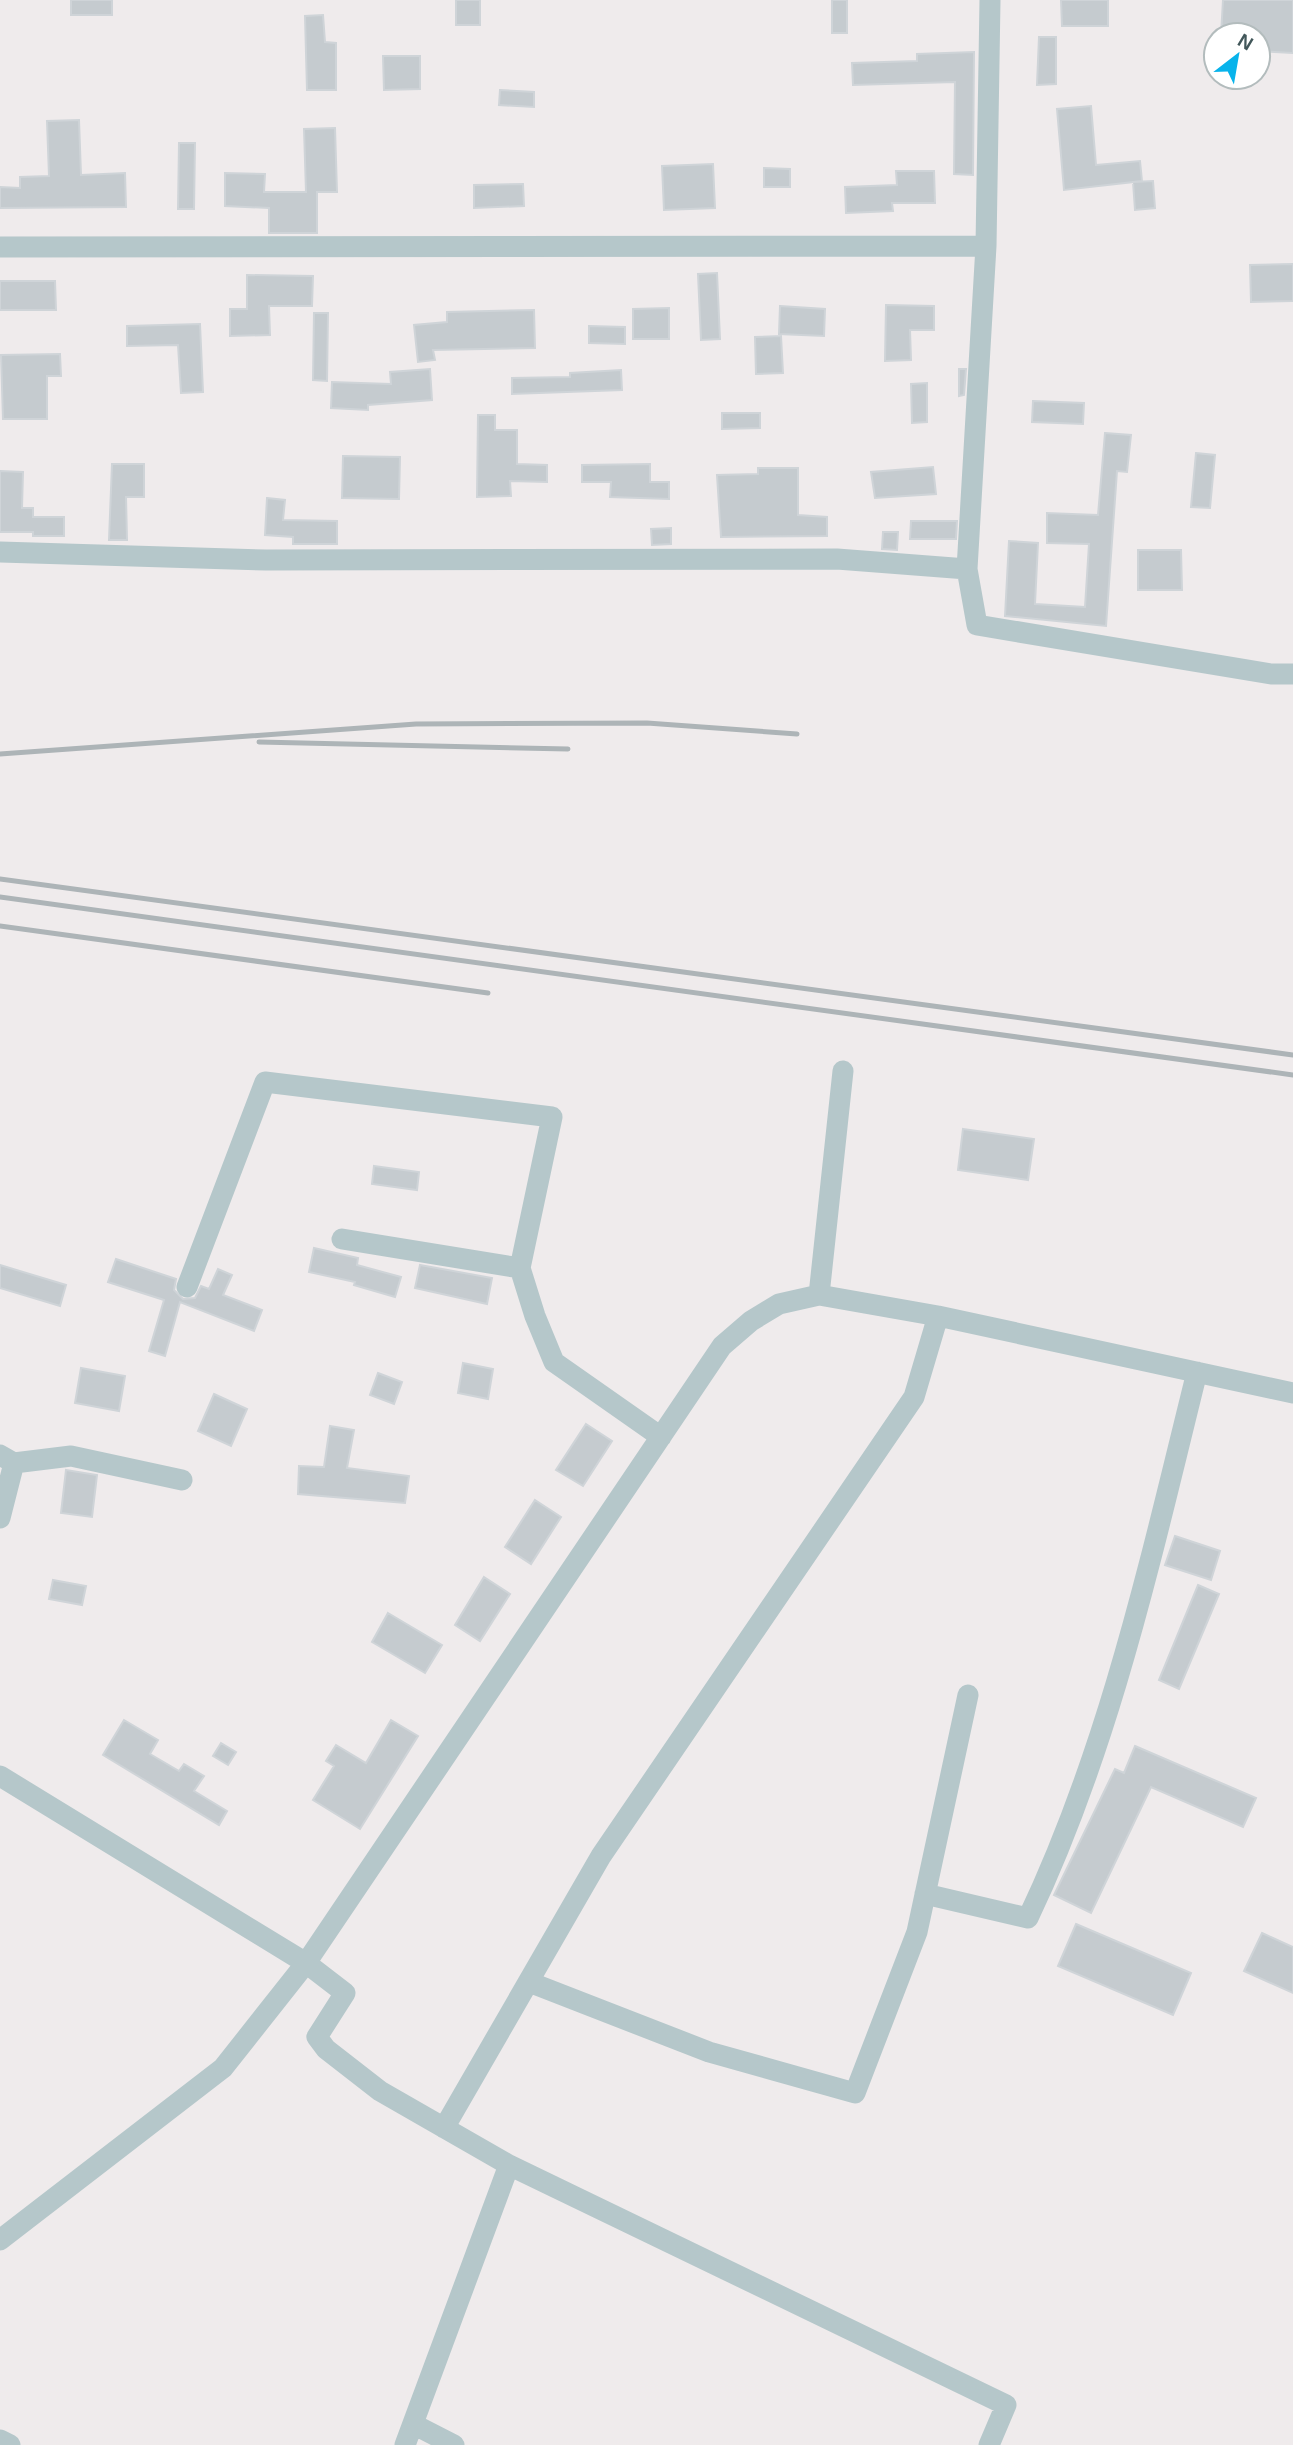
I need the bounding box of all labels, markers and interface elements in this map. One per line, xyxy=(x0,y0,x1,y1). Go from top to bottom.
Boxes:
north arrow xyxy=(1202,21,1272,91)
text: N xyxy=(1234,29,1257,54)

